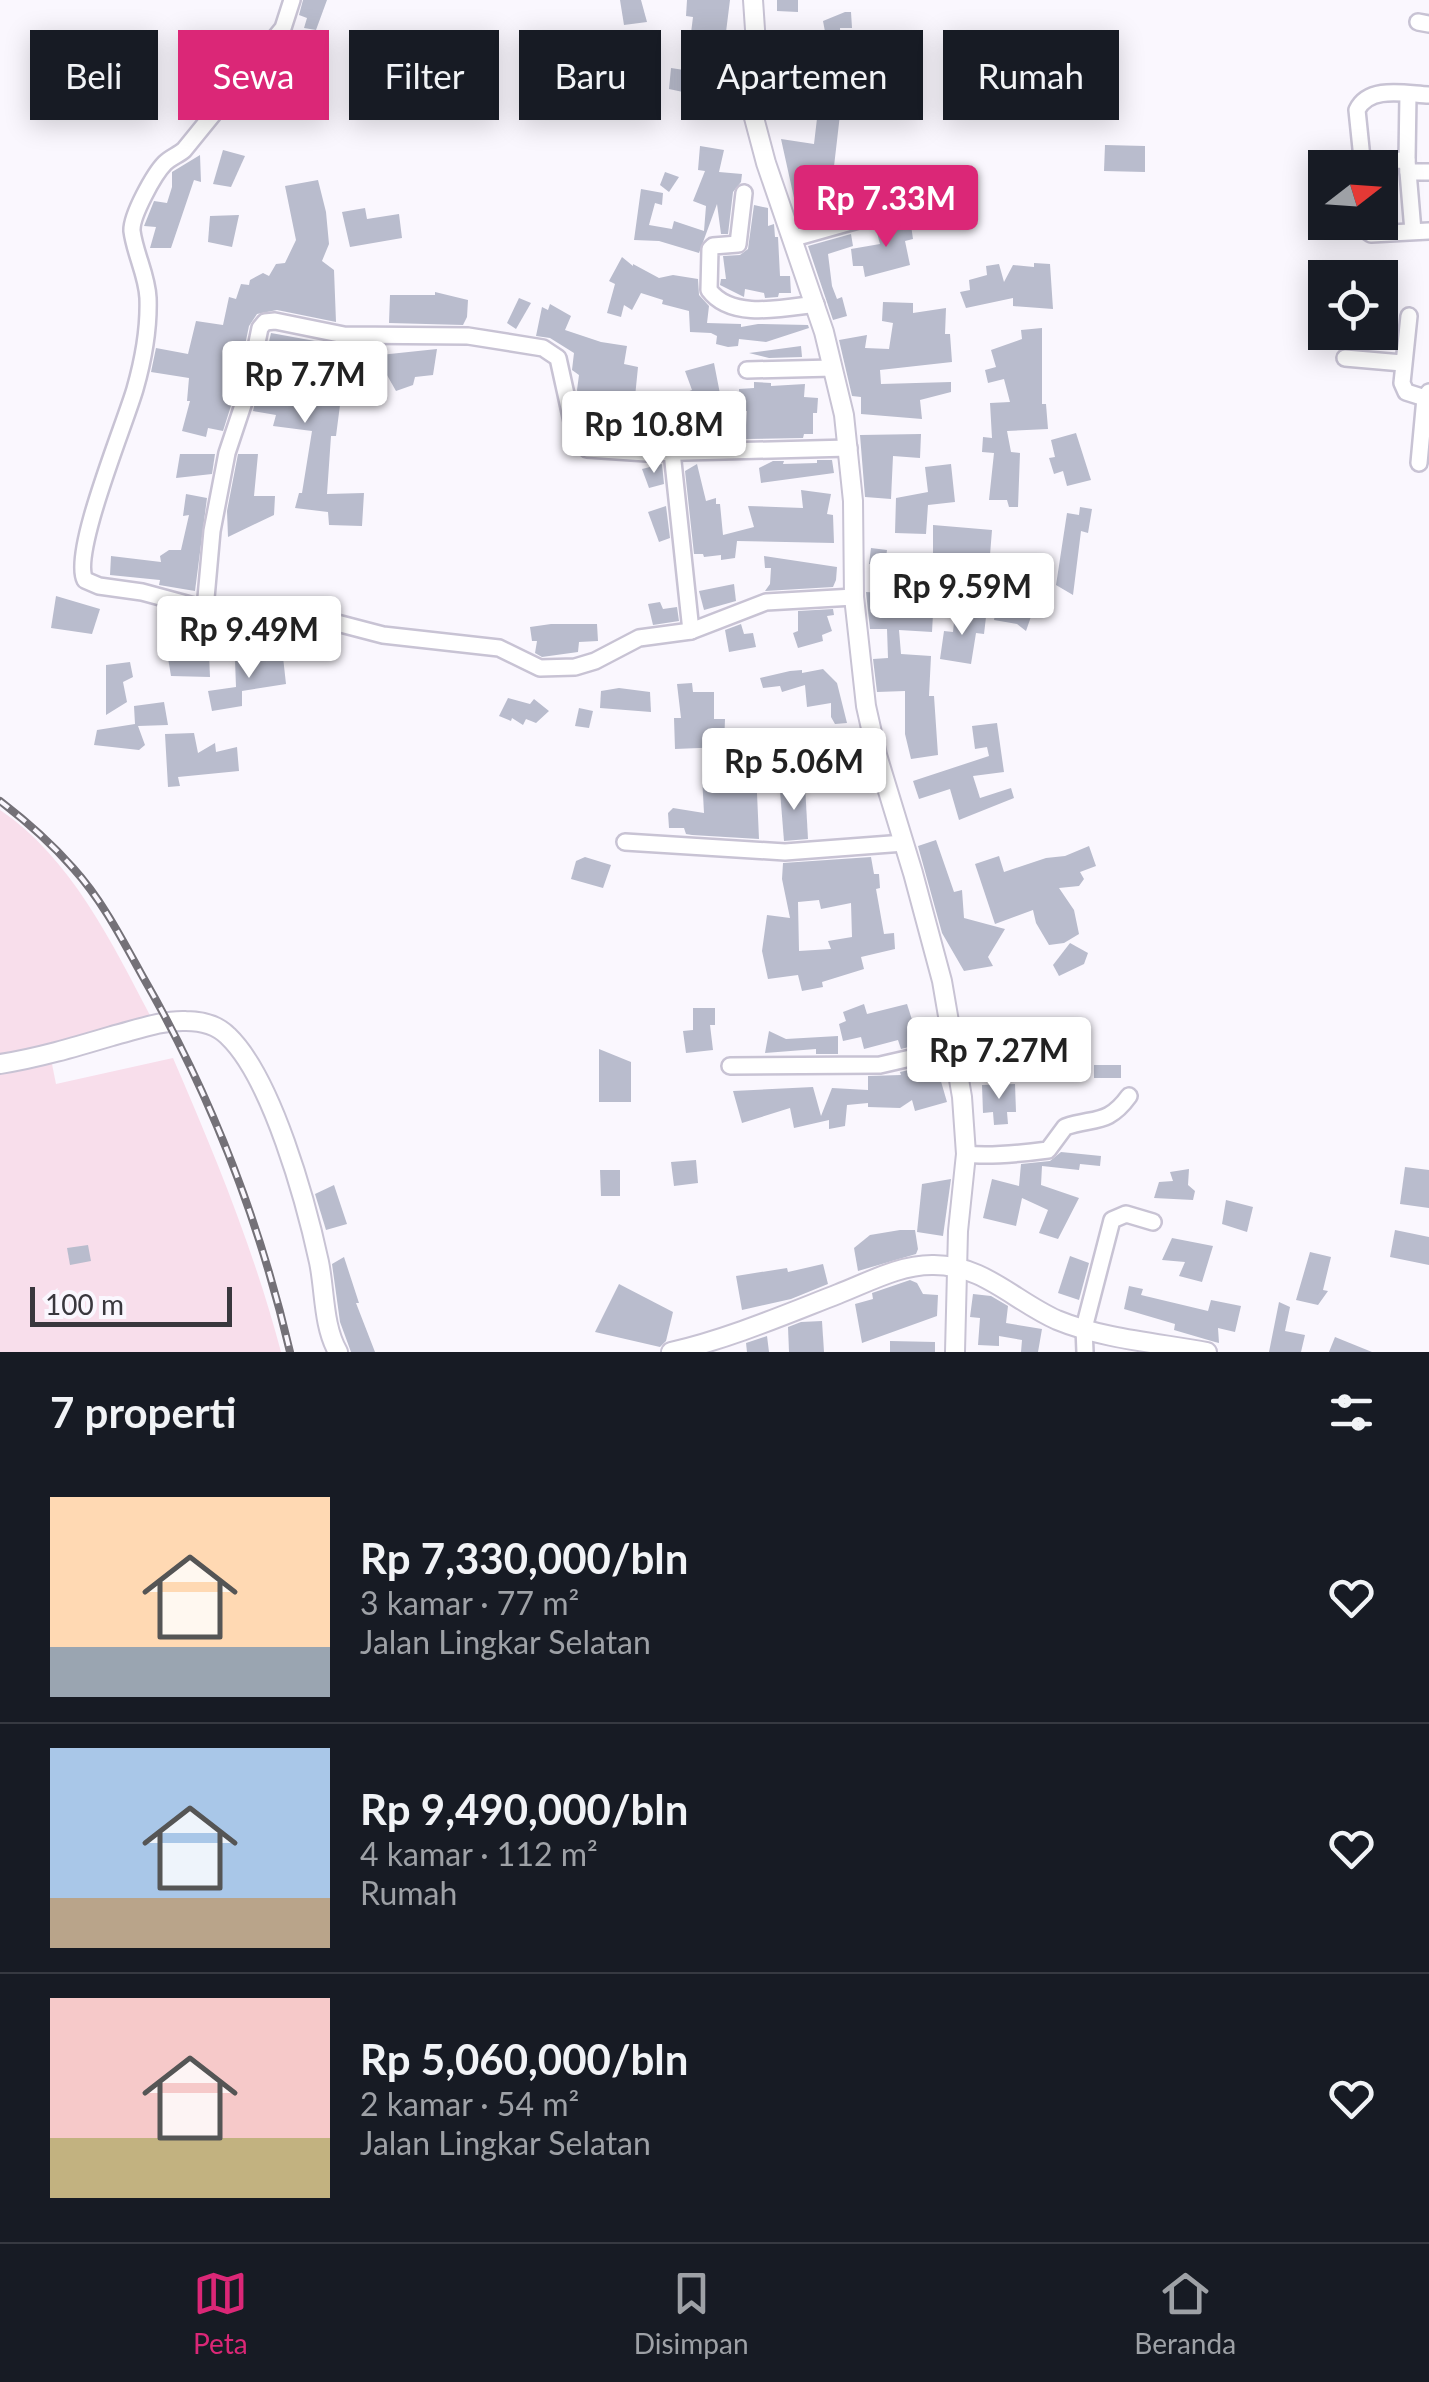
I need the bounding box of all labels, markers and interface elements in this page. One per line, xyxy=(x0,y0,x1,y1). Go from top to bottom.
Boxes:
chip: Beli xyxy=(30,30,158,120)
chip: Sewa xyxy=(178,30,329,120)
chip: Filter xyxy=(349,30,499,120)
chip: Baru xyxy=(519,30,661,120)
chip: Apartemen xyxy=(681,30,923,120)
chip: Rumah xyxy=(943,30,1119,120)
north arrow xyxy=(1308,150,1398,240)
map controls xyxy=(1308,150,1398,350)
pin: Rp 7.33M xyxy=(783,165,989,250)
text: Rp 7.33M xyxy=(816,178,956,217)
button: locate xyxy=(1308,260,1398,350)
pin: Rp 7.7M xyxy=(213,341,397,426)
text: Rp 7.7M xyxy=(244,354,366,393)
pin: Rp 10.8M xyxy=(551,391,757,476)
text: Rp 10.8M xyxy=(584,404,724,443)
pin: Rp 9.59M xyxy=(859,553,1065,638)
text: Rp 9.59M xyxy=(892,566,1032,605)
pin: Rp 9.49M xyxy=(146,596,352,681)
text: Rp 9.49M xyxy=(179,609,319,648)
pin: Rp 5.06M xyxy=(691,728,897,813)
text: Rp 5.06M xyxy=(724,741,864,780)
pin: Rp 7.27M xyxy=(896,1017,1102,1102)
text: Rp 7.27M xyxy=(929,1030,1069,1069)
scale bar xyxy=(30,1282,232,1326)
text: 100 m xyxy=(45,1287,124,1321)
icon: filters xyxy=(1324,1385,1379,1440)
text: 7 properti xyxy=(50,1387,237,1437)
text: Rp 7,330,000/bln xyxy=(360,1533,688,1583)
icon: home xyxy=(130,1537,250,1657)
icon: heart xyxy=(1324,1570,1379,1625)
text: 3 kamar · 77 m² xyxy=(360,1583,579,1622)
text: Jalan Lingkar Selatan xyxy=(360,1622,651,1661)
text: Rp 9,490,000/bln xyxy=(360,1784,688,1834)
icon: home xyxy=(130,1788,250,1908)
icon: heart xyxy=(1324,1821,1379,1876)
text: 4 kamar · 112 m² xyxy=(360,1834,598,1873)
text: Rumah xyxy=(360,1873,457,1912)
text: Rp 5,060,000/bln xyxy=(360,2034,688,2084)
icon: home xyxy=(130,2038,250,2158)
icon: heart xyxy=(1324,2071,1379,2126)
text: 2 kamar · 54 m² xyxy=(360,2084,579,2123)
text: Jalan Lingkar Selatan xyxy=(360,2123,651,2162)
tab: Peta xyxy=(193,2266,248,2360)
tab: Disimpan xyxy=(634,2266,749,2360)
tab: Beranda xyxy=(1134,2266,1236,2360)

